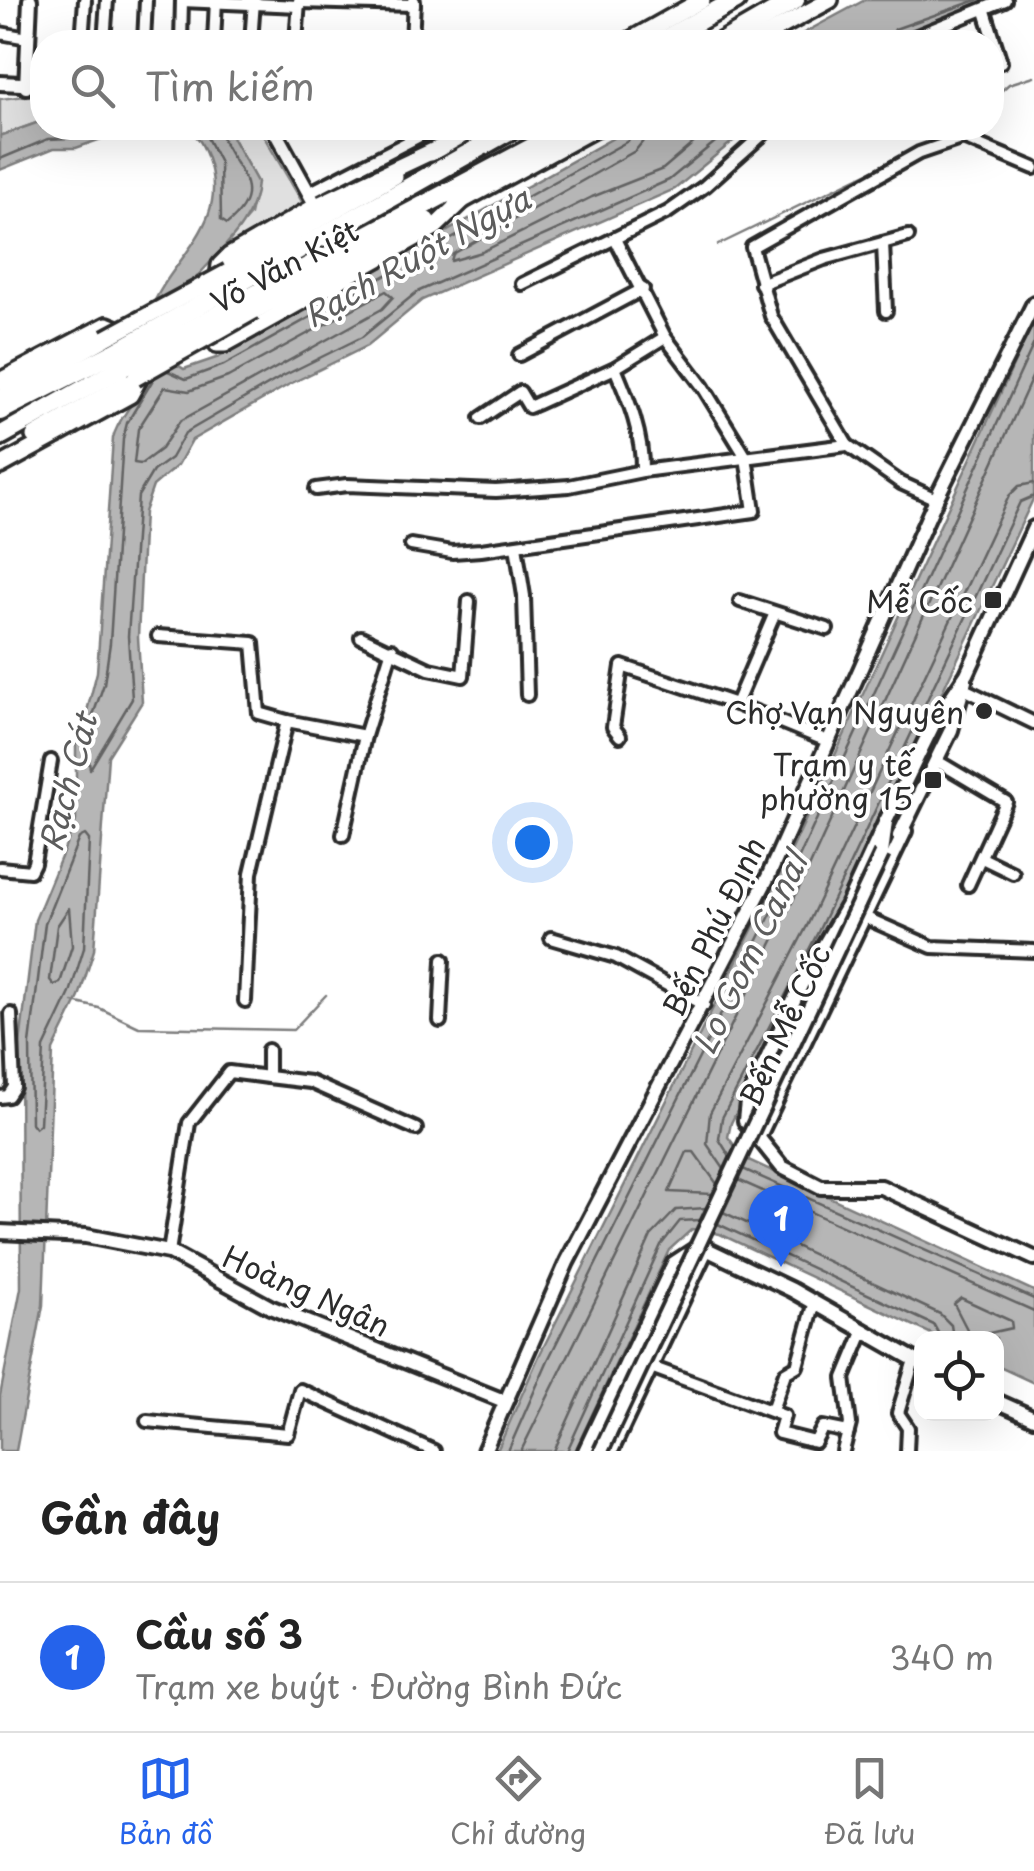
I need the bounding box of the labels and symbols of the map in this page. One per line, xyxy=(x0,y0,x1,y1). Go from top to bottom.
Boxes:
water label: Rạch Ruột Ngựa xyxy=(294,173,540,338)
street label: Võ Văn Kiệt xyxy=(202,207,366,323)
place label: Mễ Cốc xyxy=(866,578,973,623)
marker: Mễ Cốc xyxy=(982,589,1004,611)
place label: Chợ Vạn Nguyên xyxy=(725,689,964,734)
marker: Chợ Vạn Nguyên xyxy=(973,700,995,722)
water label: Rạch Cát xyxy=(26,704,109,856)
place label: Trạm y tế phường 15 xyxy=(760,741,915,820)
marker: Trạm y tế phường 15 xyxy=(922,769,944,791)
your location xyxy=(507,817,558,868)
street label: Bến Phú Định xyxy=(650,829,776,1023)
water label: Lo Gom Canal xyxy=(679,840,820,1062)
street label: Bến Mễ Cốc xyxy=(727,937,841,1113)
pin: 1 xyxy=(748,1184,814,1267)
street label: Hoàng Ngân xyxy=(216,1233,398,1347)

